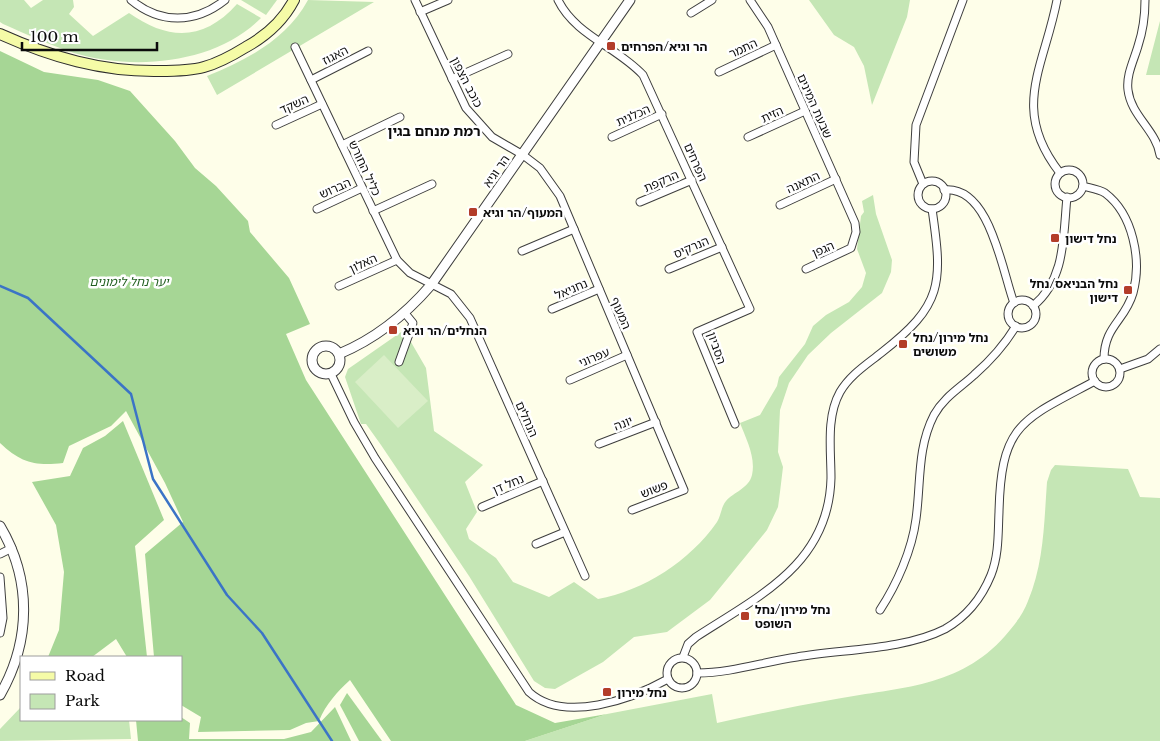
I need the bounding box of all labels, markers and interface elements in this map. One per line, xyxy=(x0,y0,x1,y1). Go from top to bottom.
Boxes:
scale bar xyxy=(22,20,158,52)
text: 100 m xyxy=(30,27,79,46)
street label: התמר xyxy=(726,35,760,61)
place label: הר וגיא/הפרחים xyxy=(621,39,707,54)
marker: הר וגיא/הפרחים xyxy=(605,40,617,52)
street label: האגוז xyxy=(319,42,351,68)
street label: כוכב הצפון xyxy=(448,54,486,110)
street label: שבעת המינים xyxy=(794,71,836,141)
street label: השקד xyxy=(277,91,311,117)
street label: הכלנית xyxy=(614,101,652,129)
street label: הזית xyxy=(758,102,786,126)
district label: רמת מנחם בגין xyxy=(387,122,481,140)
street label: כליל החורש xyxy=(346,138,384,198)
street label: הפרחים xyxy=(681,141,711,183)
street label: הר וגיא xyxy=(480,152,512,190)
street label: הרקפת xyxy=(641,167,681,195)
street label: התאנה xyxy=(784,168,822,196)
street label: הברוש xyxy=(317,174,353,202)
place label: המעוף/הר וגיא xyxy=(483,205,563,220)
marker: המעוף/הר וגיא xyxy=(467,206,479,218)
place label: נחל דישון xyxy=(1065,231,1117,246)
marker: נחל דישון xyxy=(1049,232,1061,244)
street label: הנרקיס xyxy=(671,233,711,261)
street label: הגפן xyxy=(810,238,836,260)
street label: האלון xyxy=(347,250,379,276)
park label: יער נחל לימונים xyxy=(89,274,170,289)
street label: נחניאל xyxy=(552,275,590,303)
place label: נחל הבניאס/נחל דישון xyxy=(1030,276,1118,305)
marker: נחל הבניאס/נחל דישון xyxy=(1122,284,1134,296)
street label: המעוף xyxy=(608,295,634,331)
place label: הנחלים/הר וגיא xyxy=(403,323,487,338)
marker: הנחלים/הר וגיא xyxy=(387,324,399,336)
street label: הסביון xyxy=(705,330,729,366)
place label: נחל מירון/נחל משושים xyxy=(913,330,989,359)
marker: נחל מירון/נחל משושים xyxy=(897,338,909,350)
street label: עפרוני xyxy=(576,344,612,370)
street label: הנחלים xyxy=(512,399,542,439)
street label: יונה xyxy=(611,413,635,433)
street label: נחל דן xyxy=(490,471,526,497)
street label: פשוש xyxy=(638,477,670,501)
place label: נחל מירון/נחל השופט xyxy=(755,602,831,631)
marker: נחל מירון/נחל השופט xyxy=(739,610,751,622)
legend xyxy=(20,656,182,721)
text: Road xyxy=(65,666,105,685)
place label: נחל מירון xyxy=(617,685,667,700)
marker: נחל מירון xyxy=(601,686,613,698)
text: Park xyxy=(65,691,101,710)

